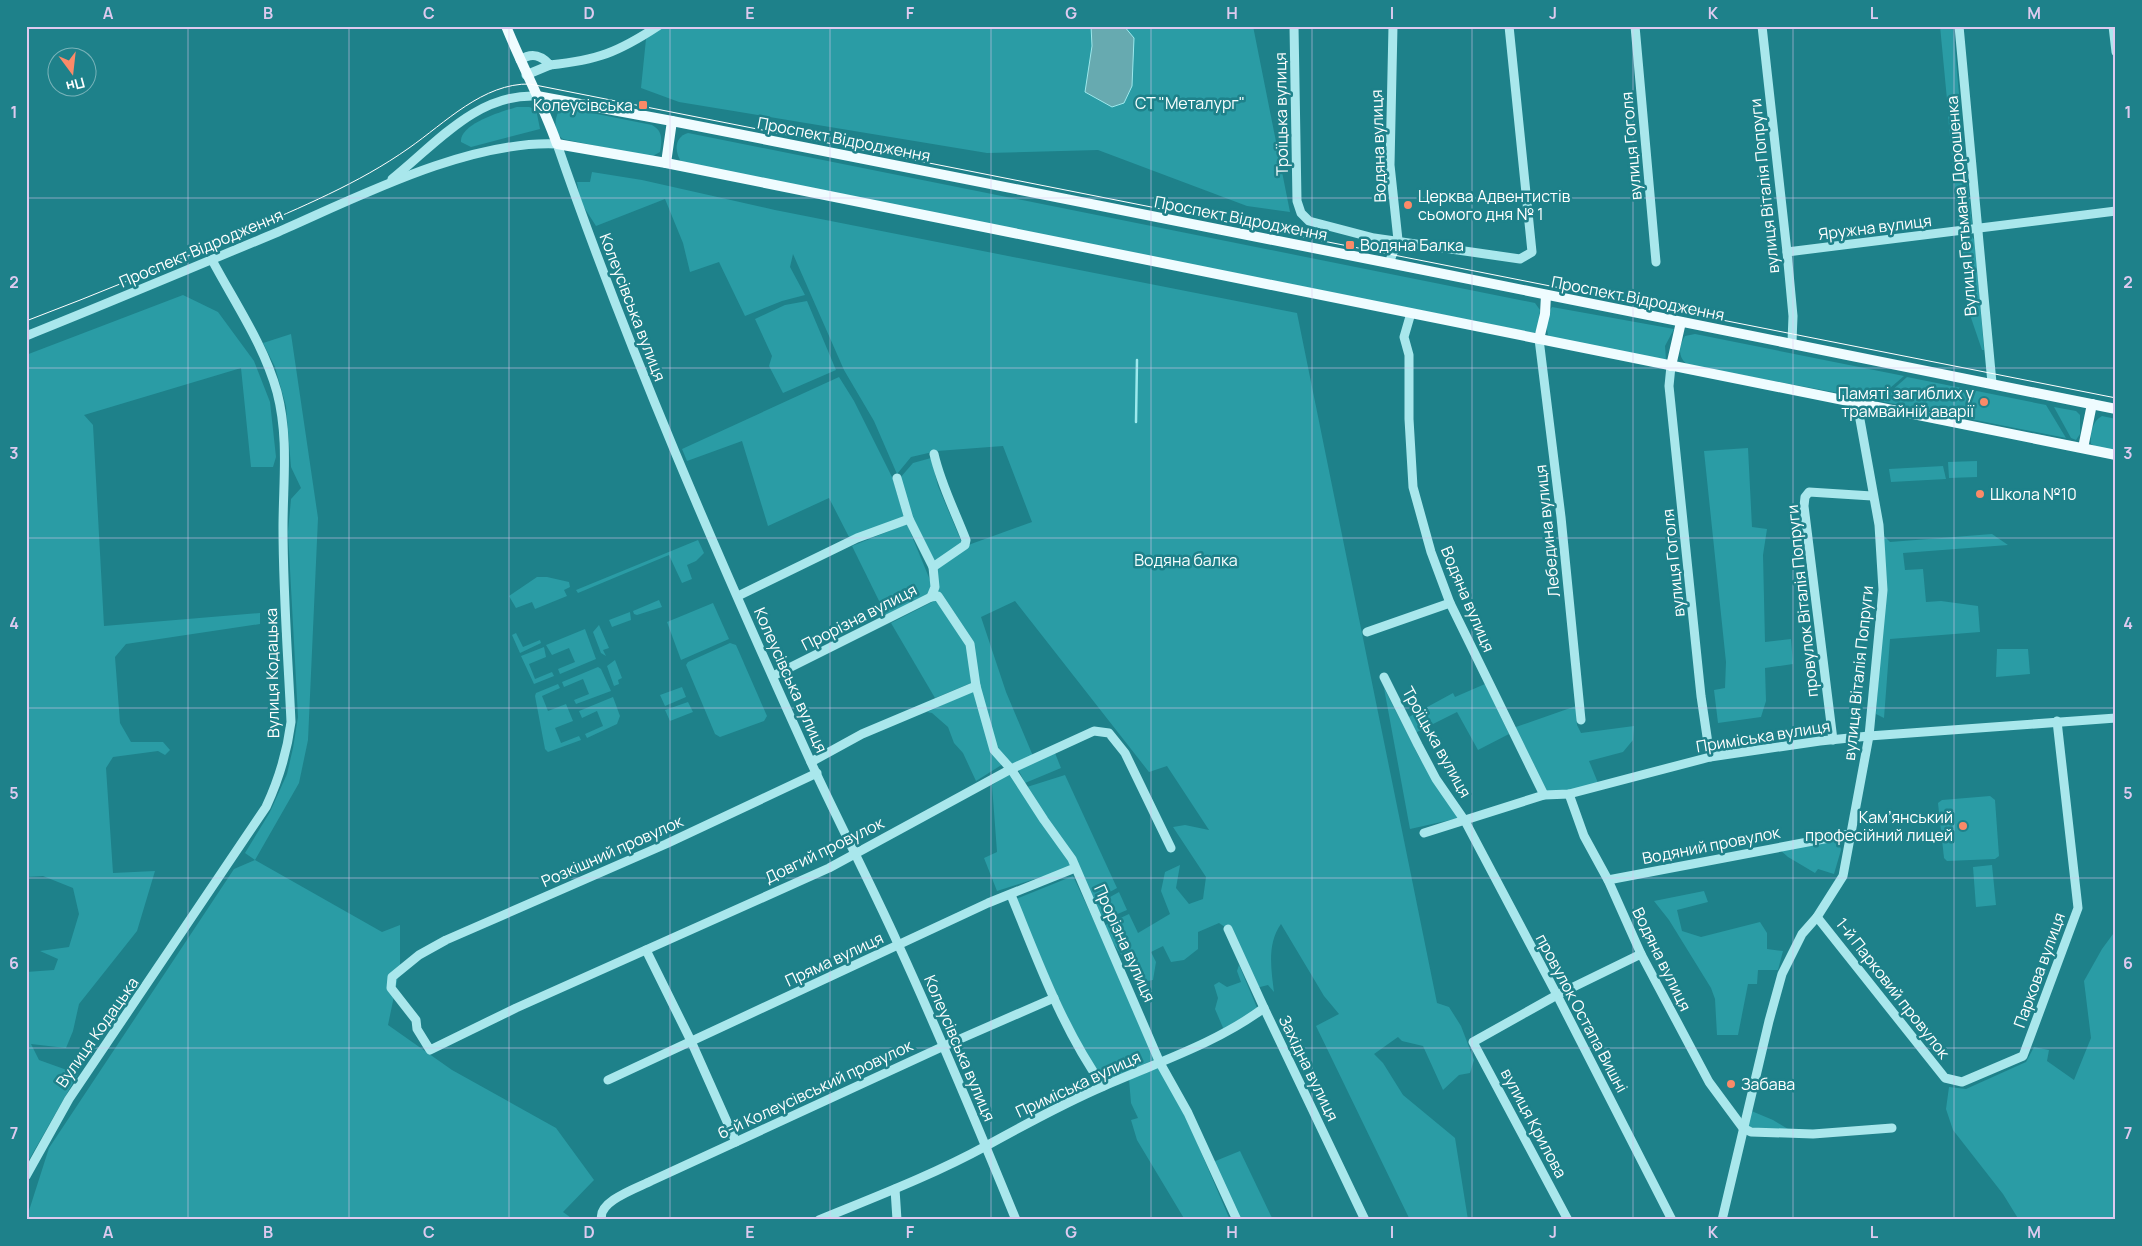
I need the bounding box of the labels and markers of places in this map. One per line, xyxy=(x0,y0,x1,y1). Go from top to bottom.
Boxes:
place label: Колеусівська xyxy=(533,94,633,116)
marker: Колеусівська xyxy=(637,99,649,111)
place label: Церква Адвентистів сьомого дня № 1 xyxy=(1418,185,1571,225)
marker: Церква Адвентистів сьомого дня № 1 xyxy=(1402,199,1414,211)
place label: Водяна Балка xyxy=(1360,234,1464,256)
marker: Водяна Балка xyxy=(1344,239,1356,251)
place label: Памяті загиблих у трамвайній аварії xyxy=(1838,382,1975,422)
marker: Памяті загиблих у трамвайній аварії xyxy=(1978,396,1990,408)
place label: Школа №10 xyxy=(1990,483,2077,505)
marker: Школа №10 xyxy=(1974,488,1986,500)
place label: Кам’янський професійний лицей xyxy=(1805,806,1953,846)
marker: Кам’янський професійний лицей xyxy=(1957,820,1969,832)
place label: Забава xyxy=(1741,1073,1795,1095)
marker: Забава xyxy=(1725,1078,1737,1090)

